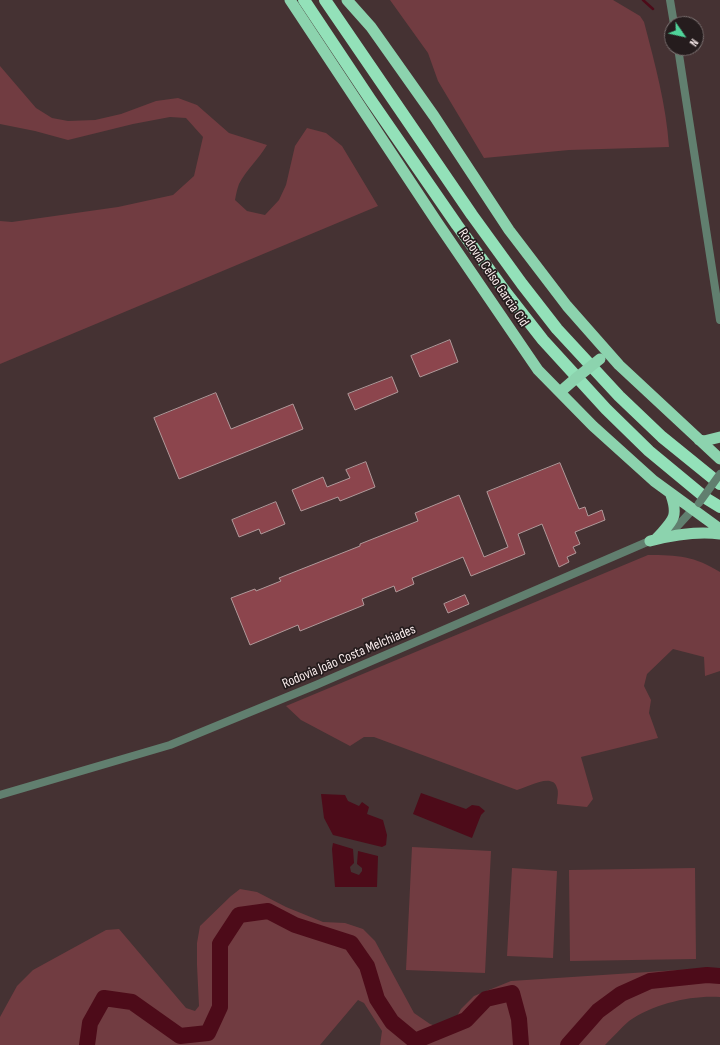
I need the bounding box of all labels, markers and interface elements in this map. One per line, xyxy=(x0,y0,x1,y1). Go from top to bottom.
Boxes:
north arrow xyxy=(664,16,704,56)
text: N xyxy=(687,36,701,49)
street label: Rodovia Celso Garcia Cid xyxy=(454,226,532,330)
street label: Rodovia João Costa Melchiades xyxy=(280,621,418,693)

